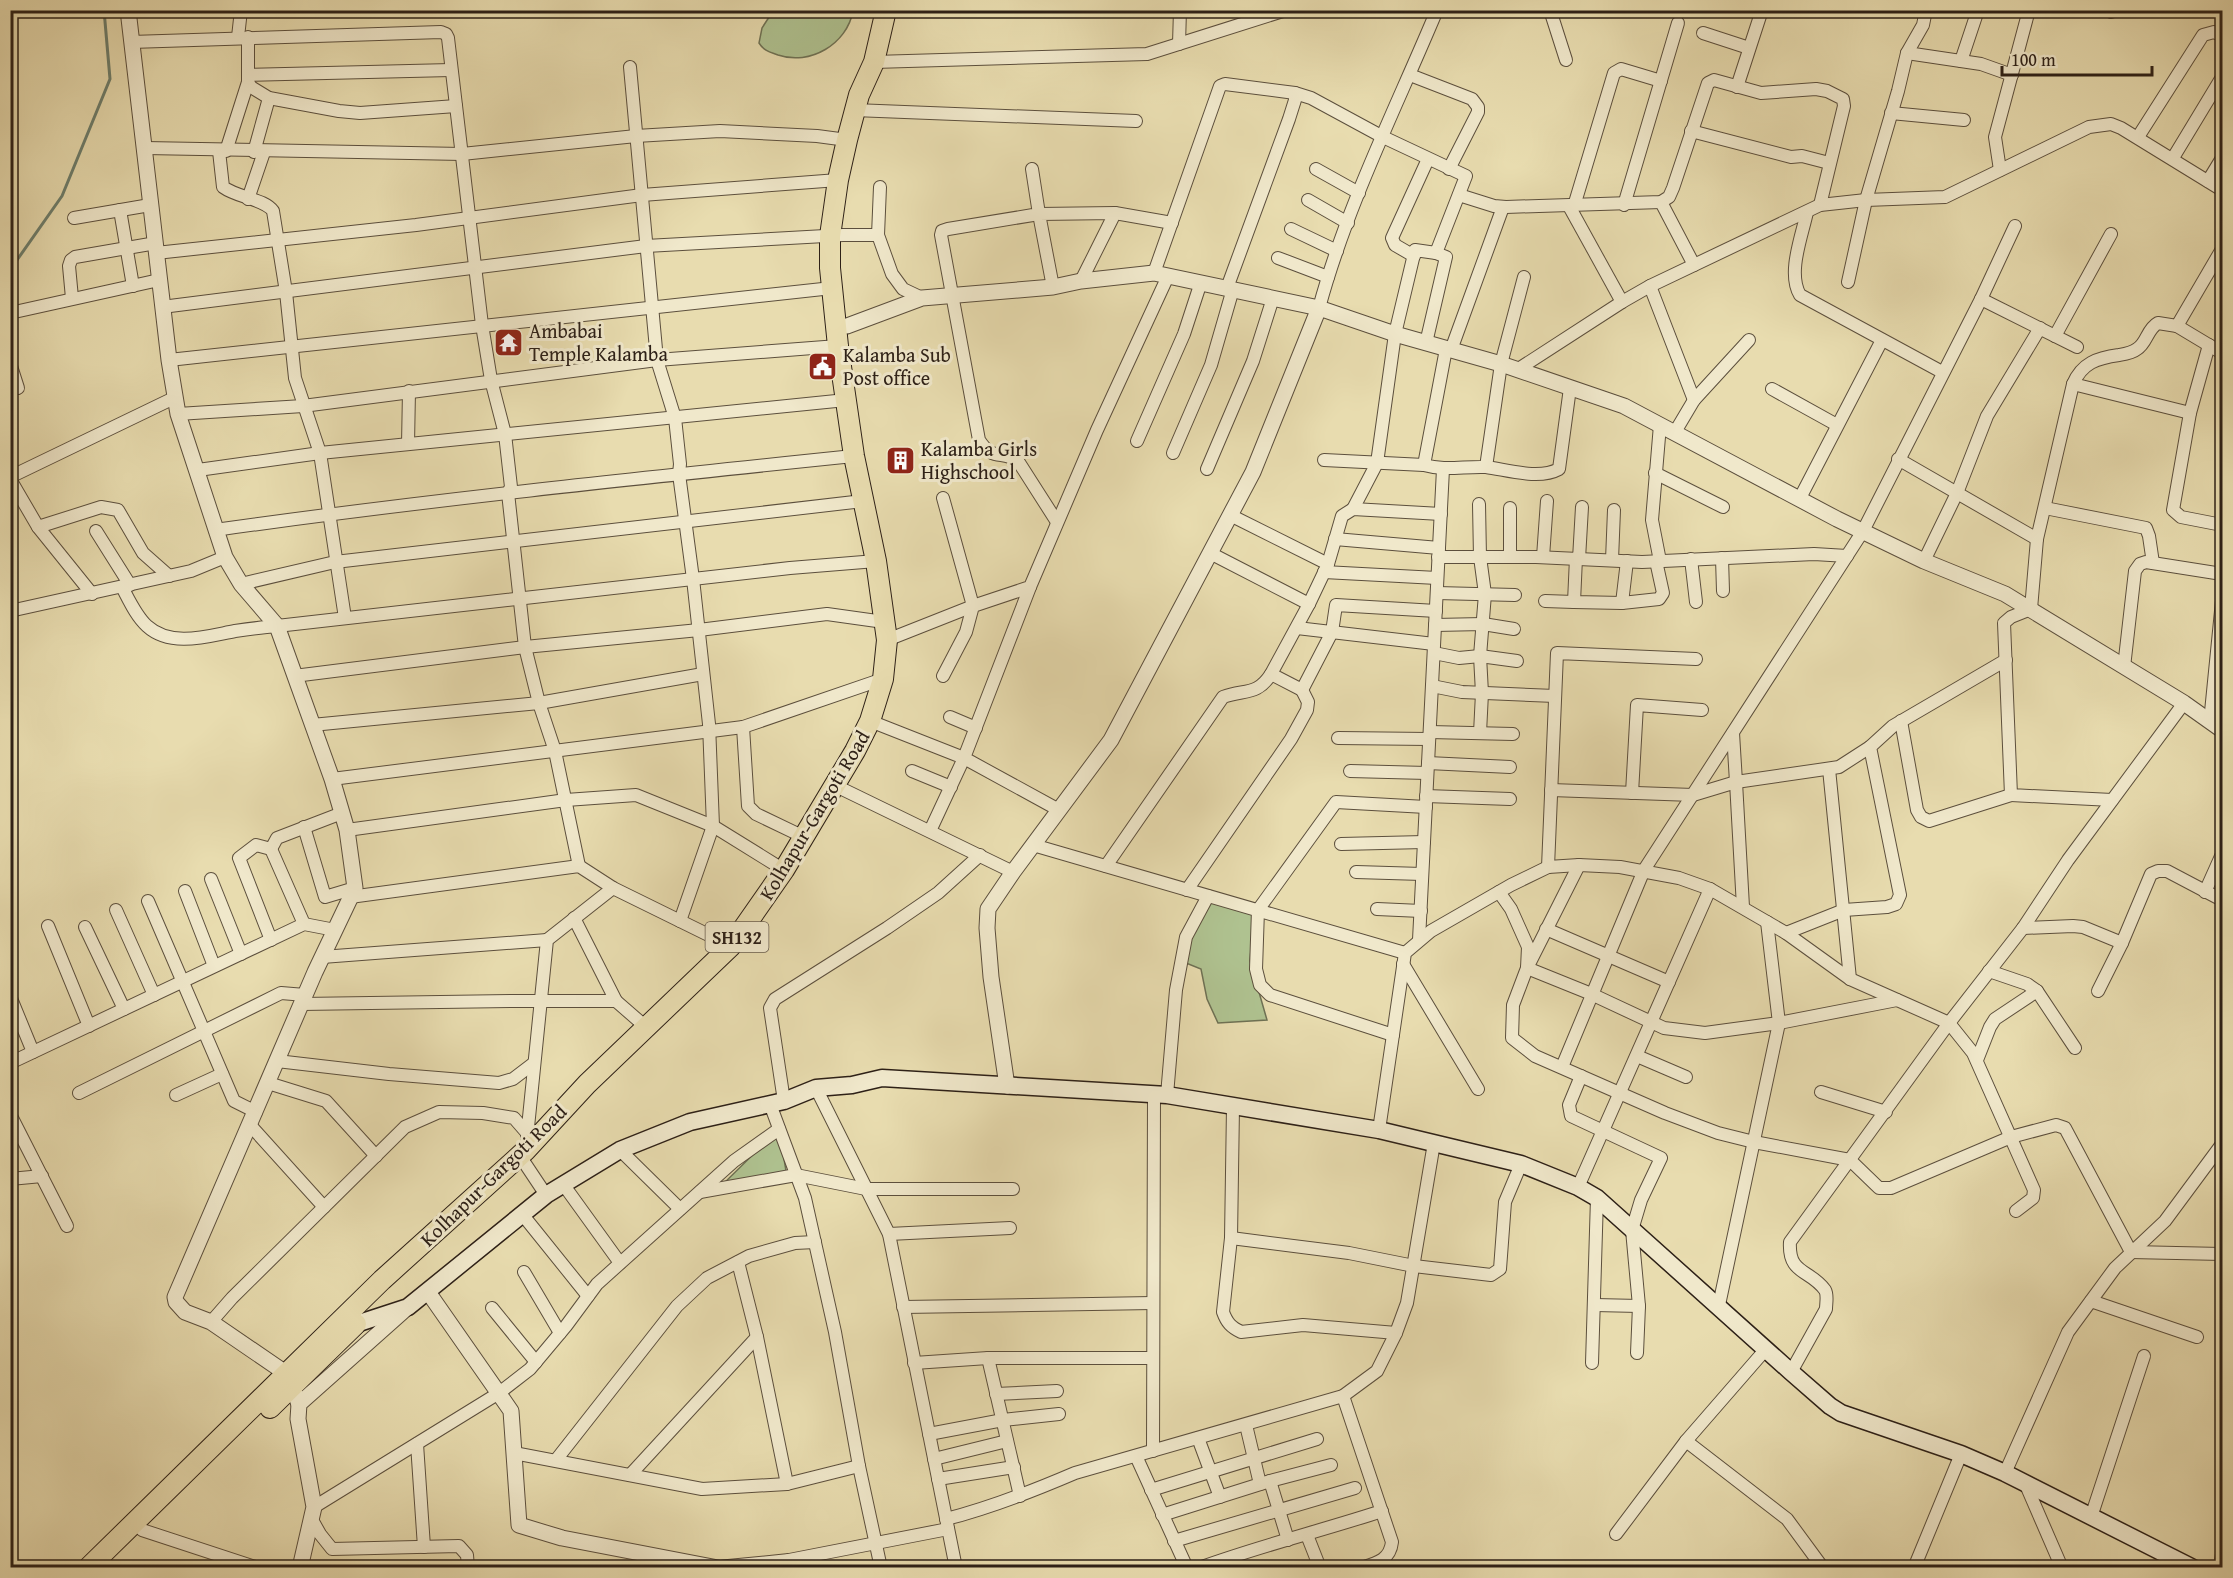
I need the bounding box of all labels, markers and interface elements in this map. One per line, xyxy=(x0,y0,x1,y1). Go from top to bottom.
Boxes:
scale bar xyxy=(2002,39,2152,77)
text: 100 m xyxy=(2011,46,2056,73)
place label: Ambabai Temple Kalamba xyxy=(529,316,668,368)
temple icon: Ambabai Temple Kalamba xyxy=(492,326,524,358)
place label: Kalamba Sub Post office xyxy=(843,340,951,392)
public building icon: Kalamba Sub Post office xyxy=(806,350,838,382)
place label: Kalamba Girls Highschool xyxy=(921,434,1037,486)
building icon: Kalamba Girls Highschool xyxy=(884,444,916,476)
street label: Kolhapur-Gargoti Road xyxy=(752,724,876,905)
road number: SH132 xyxy=(706,922,768,952)
street label: Kolhapur-Gargoti Road xyxy=(413,1097,573,1253)

